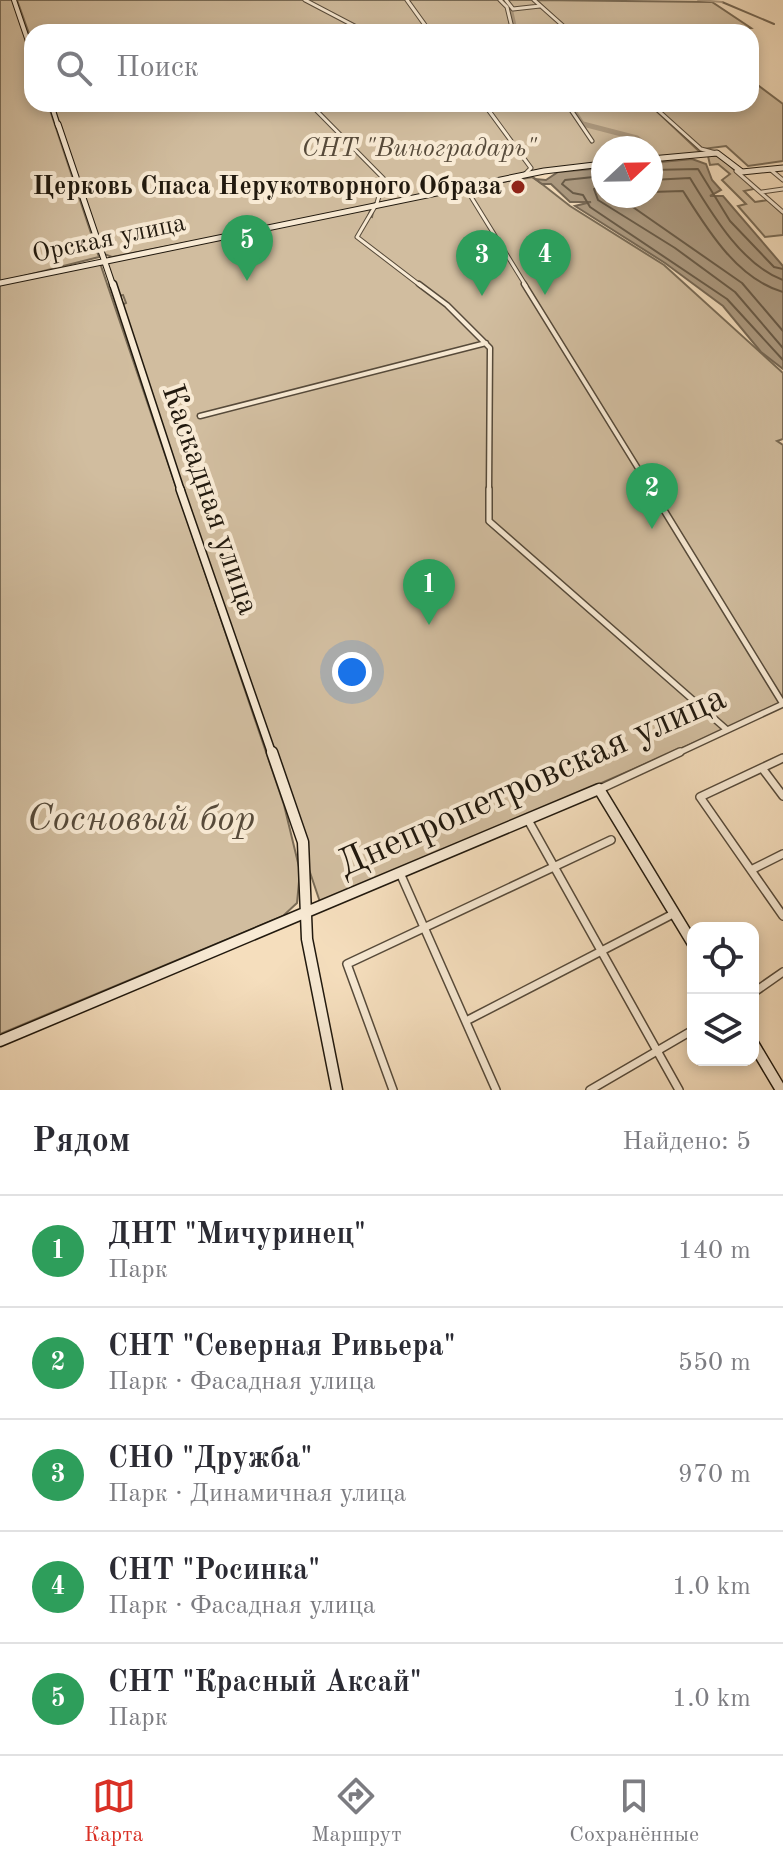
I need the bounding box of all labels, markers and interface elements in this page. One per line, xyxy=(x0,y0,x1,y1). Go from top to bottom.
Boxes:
search box xyxy=(24,24,759,112)
icon: search xyxy=(52,46,96,90)
text: Поиск xyxy=(116,53,199,83)
park label: СНТ "Виноградарь" xyxy=(301,136,537,162)
north arrow xyxy=(591,136,663,208)
place label: Церковь Спаса Нерукотворного Образа xyxy=(33,174,502,200)
marker: Церковь Спаса Нерукотворного Образа xyxy=(509,178,527,196)
street label: Орская улица xyxy=(30,210,188,268)
pin: 5 xyxy=(221,215,273,281)
pin: 4 xyxy=(519,229,571,295)
pin: 3 xyxy=(456,230,508,296)
street label: Каскадная улица xyxy=(155,381,263,620)
pin: 2 xyxy=(626,463,678,529)
pin: 1 xyxy=(403,559,455,625)
your location xyxy=(332,652,372,692)
street label: Днепропетровская улица xyxy=(332,679,732,885)
park label: Сосновый бор xyxy=(27,801,255,839)
map controls xyxy=(687,922,759,1066)
button: locate xyxy=(687,922,759,994)
button: layers xyxy=(687,994,759,1066)
text: Рядом xyxy=(32,1125,131,1159)
text: Найдено: 5 xyxy=(622,1129,751,1155)
text: ДНТ "Мичуринец" xyxy=(108,1220,366,1250)
text: 1 xyxy=(50,1238,66,1264)
text: 140 m xyxy=(678,1238,751,1264)
text: Парк xyxy=(108,1257,168,1283)
text: СНТ "Северная Ривьера" xyxy=(108,1332,456,1362)
text: 2 xyxy=(50,1350,66,1376)
text: 550 m xyxy=(678,1350,751,1376)
text: Парк · Фасадная улица xyxy=(108,1369,376,1395)
text: СНО "Дружба" xyxy=(108,1444,312,1474)
text: 3 xyxy=(50,1462,66,1488)
text: 970 m xyxy=(678,1462,751,1488)
text: Парк · Динамичная улица xyxy=(108,1481,406,1507)
text: СНТ "Росинка" xyxy=(108,1556,320,1586)
text: 4 xyxy=(50,1574,66,1600)
text: 1.0 km xyxy=(672,1574,751,1600)
text: Парк · Фасадная улица xyxy=(108,1593,376,1619)
text: СНТ "Красный Аксай" xyxy=(108,1668,422,1698)
text: 5 xyxy=(50,1686,66,1712)
text: 1.0 km xyxy=(672,1686,751,1712)
text: Парк xyxy=(108,1705,168,1731)
tab: Карта xyxy=(84,1774,143,1849)
tab: Маршрут xyxy=(311,1774,402,1849)
tab: Сохранённые xyxy=(569,1774,699,1849)

